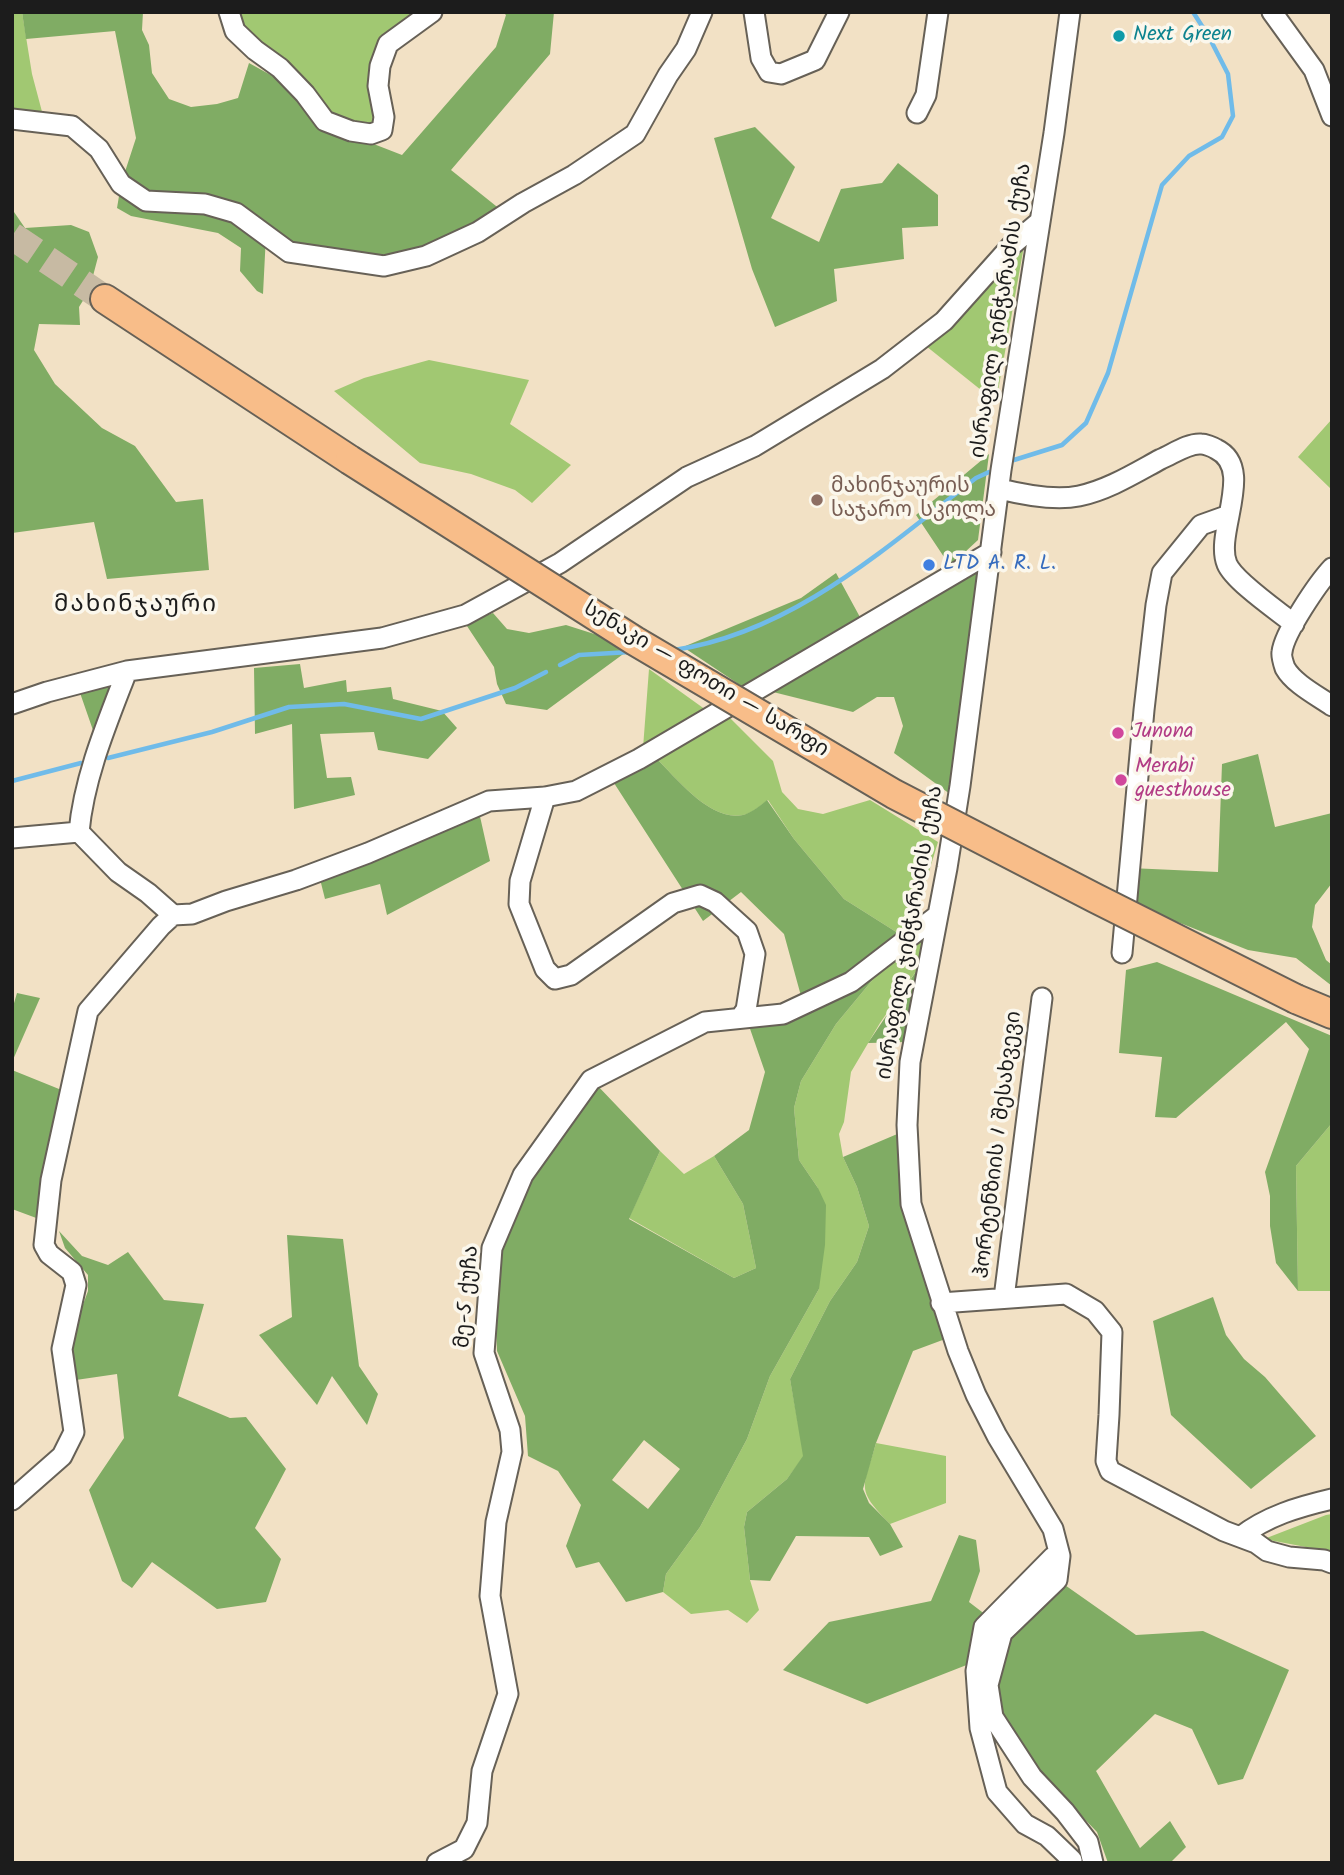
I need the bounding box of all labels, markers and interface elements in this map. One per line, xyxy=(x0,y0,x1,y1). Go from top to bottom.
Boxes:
place label: Next Green xyxy=(1133,23,1232,49)
marker: Next Green xyxy=(1111,28,1127,44)
street label: ისრაფილ ჯინჭარაძის ქუჩა xyxy=(967,162,1039,460)
place label: მახინჯაურის საჯარო სკოლა xyxy=(831,475,996,525)
marker: მახინჯაურის საჯარო სკოლა xyxy=(809,492,825,508)
place label: LTD A. R. L. xyxy=(943,552,1056,578)
marker: LTD A. R. L. xyxy=(921,557,937,573)
district label: მახინჯაური xyxy=(55,593,217,621)
street label: სენაკი — ფოთი — სარფი xyxy=(578,598,832,764)
place label: Junona xyxy=(1132,720,1194,746)
marker: Junona xyxy=(1110,725,1126,741)
place label: Merabi guesthouse xyxy=(1135,755,1231,805)
marker: Merabi guesthouse xyxy=(1113,772,1129,788)
street label: ისრაფილ ჯინჭარაძის ქუჩა xyxy=(874,784,950,1082)
street label: ჰორტენზიის I შესახვევი xyxy=(971,1010,1029,1280)
street label: მე-5 ქუჩა xyxy=(452,1245,486,1349)

